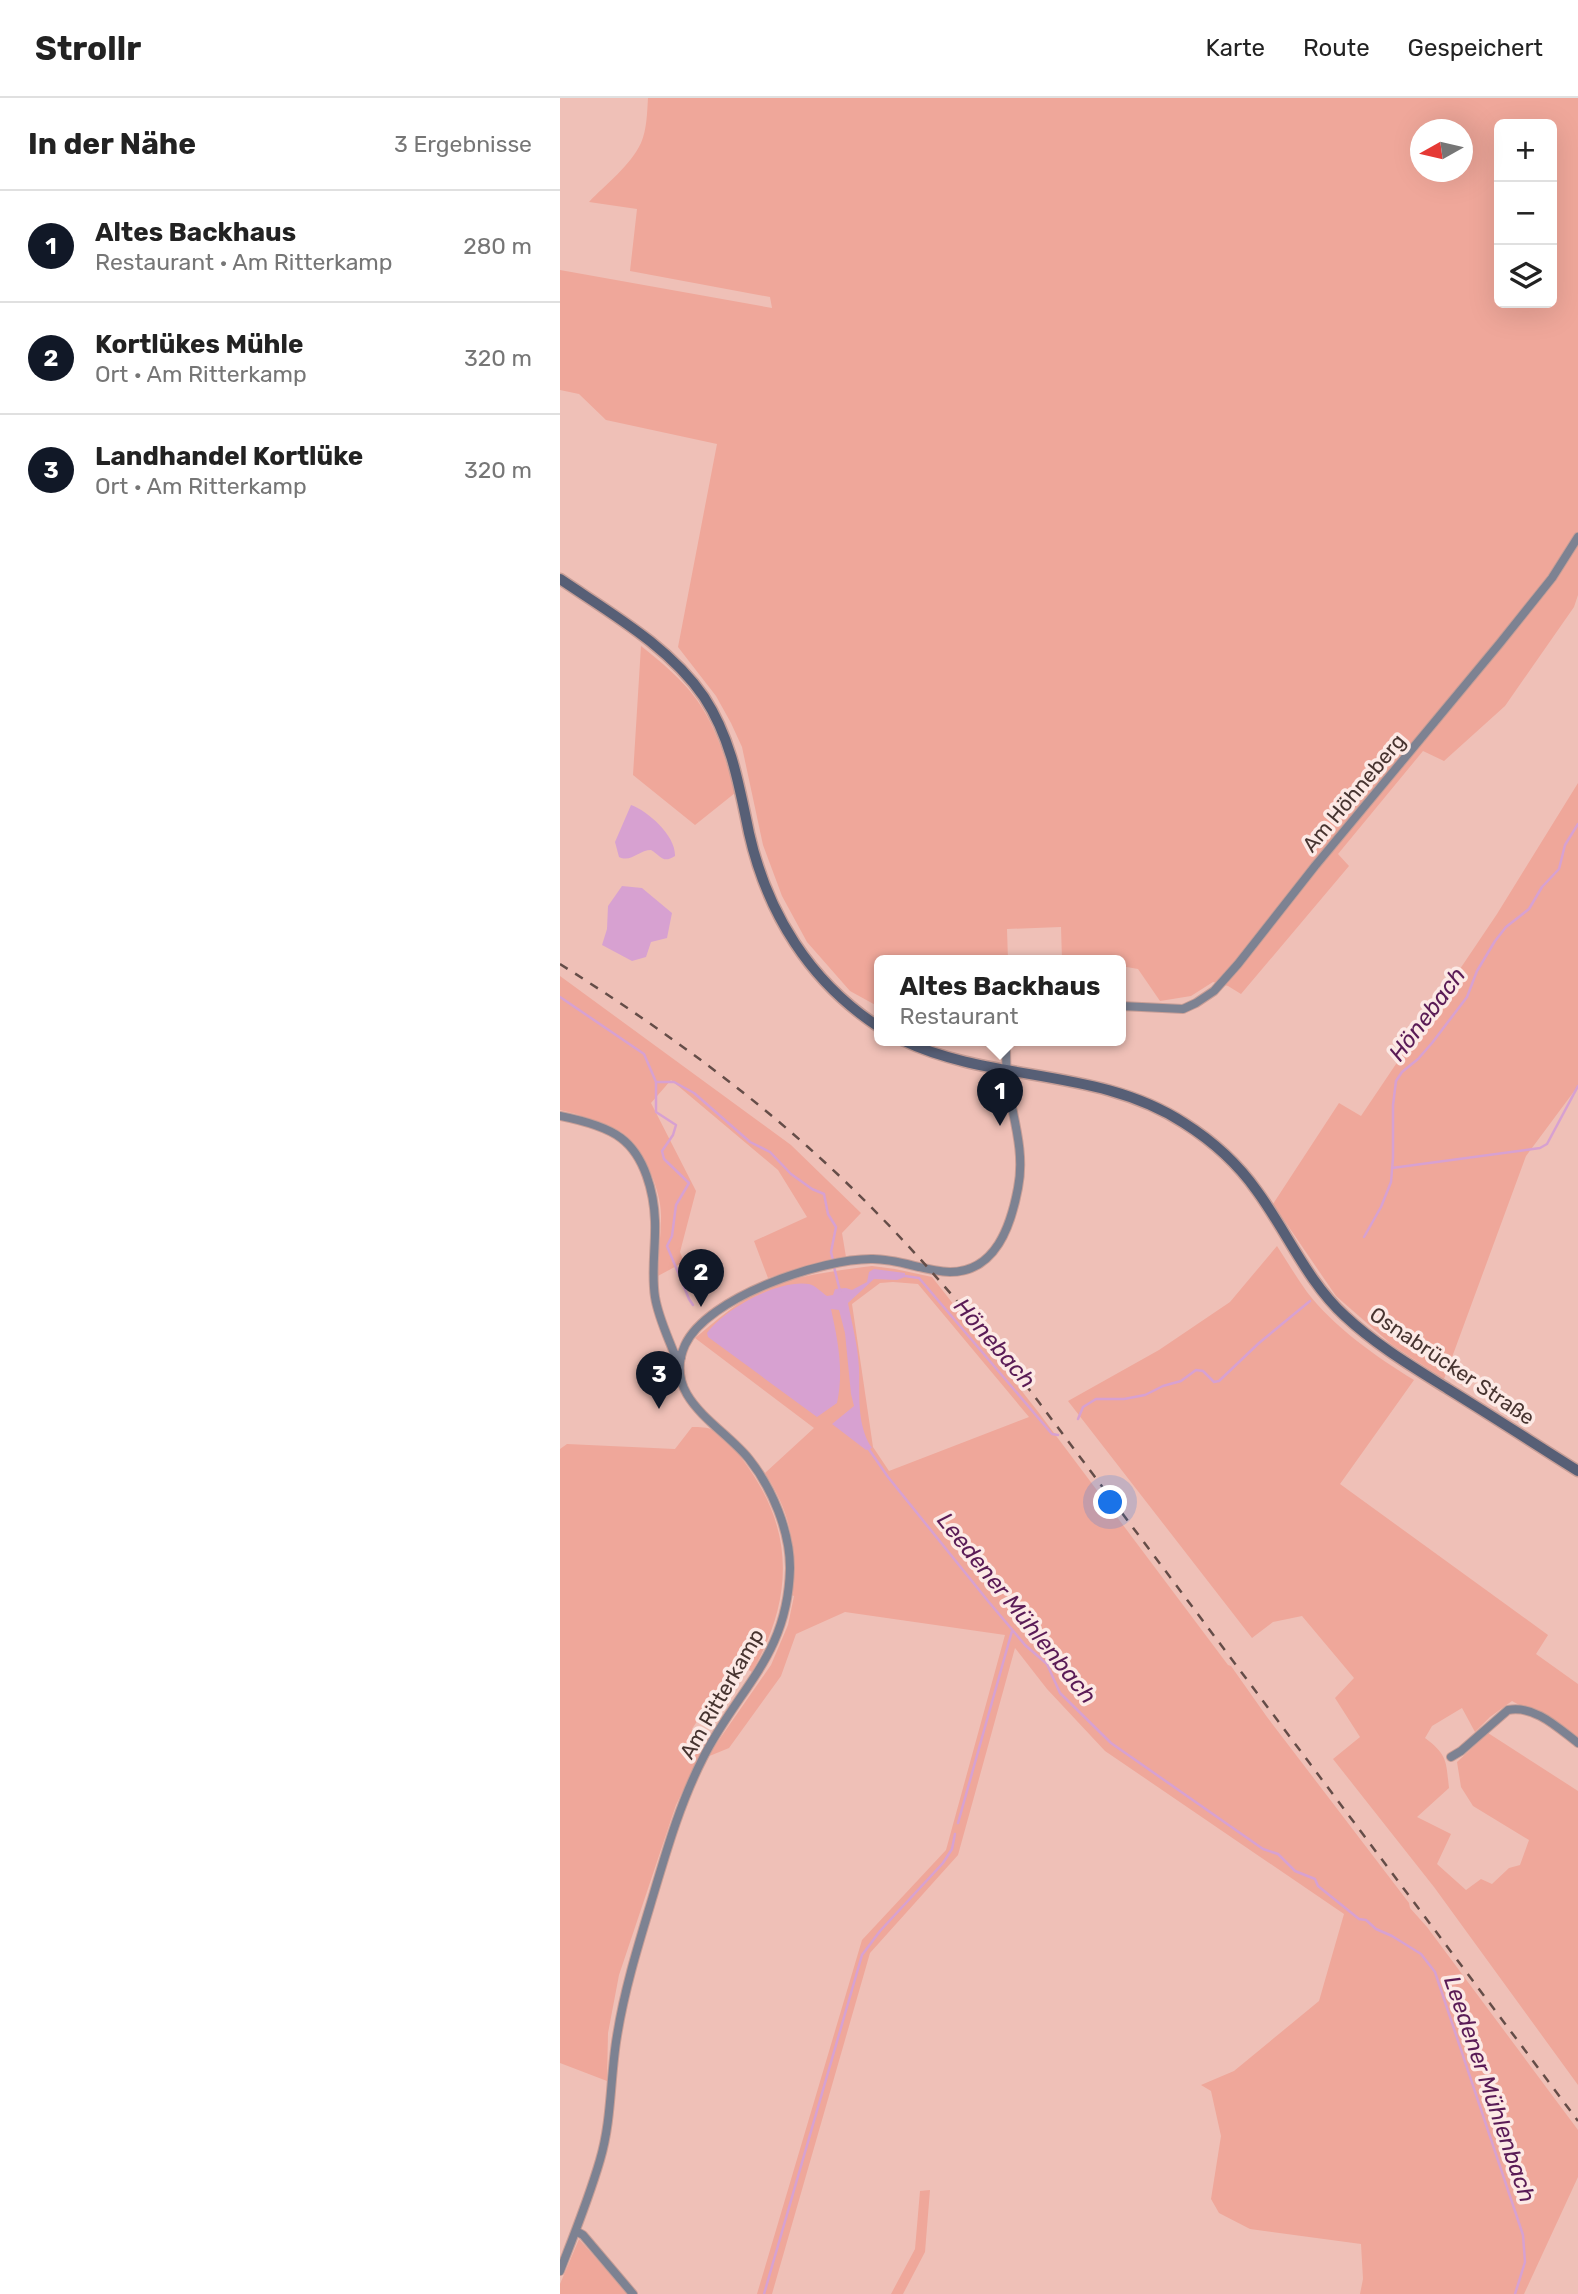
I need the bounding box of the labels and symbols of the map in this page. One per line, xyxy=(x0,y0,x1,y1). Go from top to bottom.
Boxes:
north arrow xyxy=(1410,119,1473,182)
street label: Am Höhneberg xyxy=(1297,728,1410,857)
water label: Hönebach xyxy=(1383,962,1471,1066)
pin: 1 xyxy=(977,1068,1023,1126)
pin: 2 xyxy=(678,1249,724,1307)
water label: Hönebach xyxy=(948,1292,1042,1394)
street label: Osnabrücker Straße xyxy=(1365,1301,1539,1430)
pin: 3 xyxy=(636,1351,682,1409)
your location xyxy=(1093,1485,1127,1519)
water label: Leedener Mühlenbach xyxy=(931,1507,1103,1709)
street label: Am Ritterkamp xyxy=(674,1624,769,1763)
water label: Leedener Mühlenbach xyxy=(1438,1972,1542,2206)

